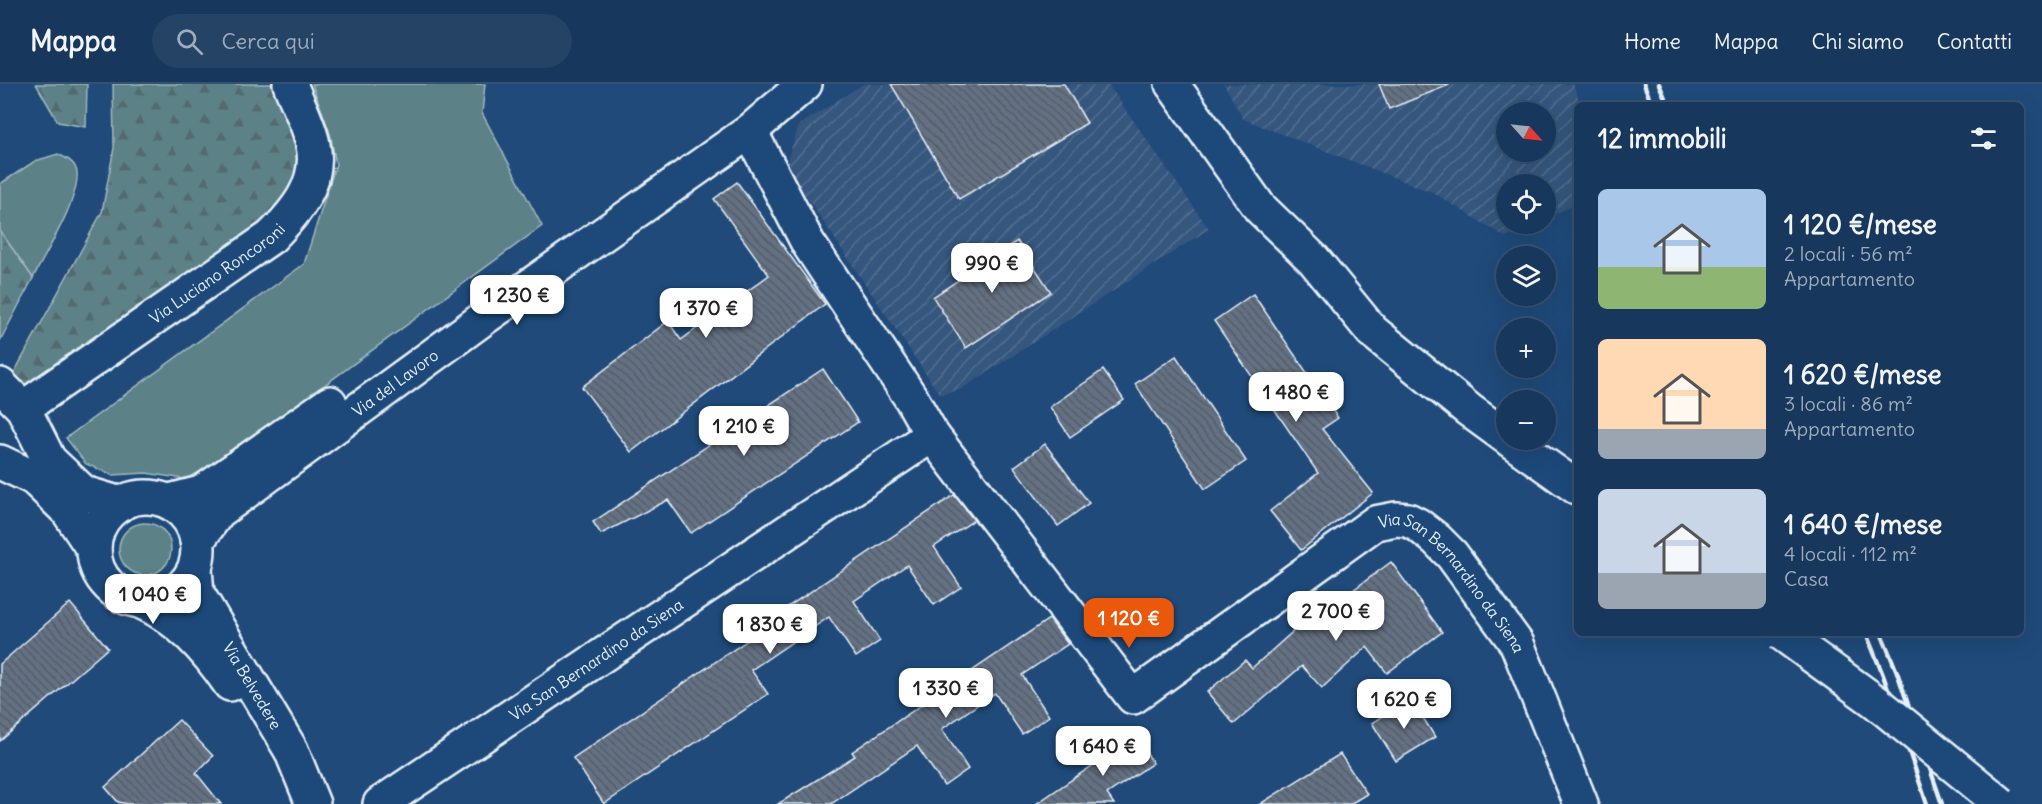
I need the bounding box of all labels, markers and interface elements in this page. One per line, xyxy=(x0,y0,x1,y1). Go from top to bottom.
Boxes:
search box xyxy=(152,14,572,68)
text: Mappa xyxy=(30,23,116,59)
icon: search xyxy=(173,25,206,58)
text: Cerca qui xyxy=(221,27,315,55)
text: Home xyxy=(1624,28,1681,55)
text: Mappa xyxy=(1714,28,1779,55)
text: Chi siamo xyxy=(1812,28,1904,55)
text: Contatti xyxy=(1937,28,2012,55)
north arrow xyxy=(1496,102,1556,162)
map controls xyxy=(1496,102,1556,450)
text: 12 immobili xyxy=(1598,122,1727,155)
icon: filters xyxy=(1967,122,2000,155)
button: locate xyxy=(1496,174,1556,234)
text: 1 120 €/mese xyxy=(1784,208,1937,241)
icon: home xyxy=(1646,213,1718,285)
street label: Via Luciano Roncoroni xyxy=(145,219,289,328)
text: 2 locali · 56 m² xyxy=(1784,241,1913,266)
pin: 990 € xyxy=(950,243,1034,294)
button: layers xyxy=(1496,246,1556,306)
text: 990 € xyxy=(965,250,1019,275)
text: Appartamento xyxy=(1784,266,1915,291)
pin: 1 230 € xyxy=(462,275,572,326)
text: 1 230 € xyxy=(484,282,550,307)
pin: 1 370 € xyxy=(651,288,761,339)
text: 1 370 € xyxy=(674,295,738,320)
button: + xyxy=(1496,318,1556,378)
street label: Via del Lavoro xyxy=(348,345,442,421)
text: 1 620 €/mese xyxy=(1784,358,1942,391)
icon: home xyxy=(1646,363,1718,435)
pin: 1 480 € xyxy=(1241,372,1351,423)
text: 1 480 € xyxy=(1263,379,1329,404)
button: − xyxy=(1496,390,1556,450)
text: 3 locali · 86 m² xyxy=(1784,391,1913,416)
pin: 1 210 € xyxy=(689,406,799,457)
text: 1 210 € xyxy=(713,413,775,438)
text: Appartamento xyxy=(1784,416,1915,441)
text: 1 640 €/mese xyxy=(1784,508,1942,541)
street label: Via San Bernardino da Siena xyxy=(1376,509,1529,655)
icon: home xyxy=(1646,513,1718,585)
text: 4 locali · 112 m² xyxy=(1784,541,1917,566)
text: Casa xyxy=(1784,566,1829,591)
pin: 1 040 € xyxy=(98,574,208,625)
text: 1 040 € xyxy=(119,581,187,606)
pin: 2 700 € xyxy=(1281,591,1391,642)
street label: Via San Bernardino da Siena xyxy=(505,594,687,725)
pin: 1 120 € xyxy=(1074,598,1184,649)
text: 2 700 € xyxy=(1301,598,1371,623)
pin: 1 830 € xyxy=(715,604,825,655)
text: 1 120 € xyxy=(1098,605,1160,630)
text: 1 830 € xyxy=(737,611,803,636)
street label: Via Belvedere xyxy=(219,638,286,733)
pin: 1 330 € xyxy=(891,668,1001,719)
text: 1 330 € xyxy=(913,675,979,700)
pin: 1 620 € xyxy=(1349,679,1459,730)
text: 1 620 € xyxy=(1371,686,1437,711)
pin: 1 640 € xyxy=(1048,726,1158,777)
text: 1 640 € xyxy=(1070,733,1136,758)

